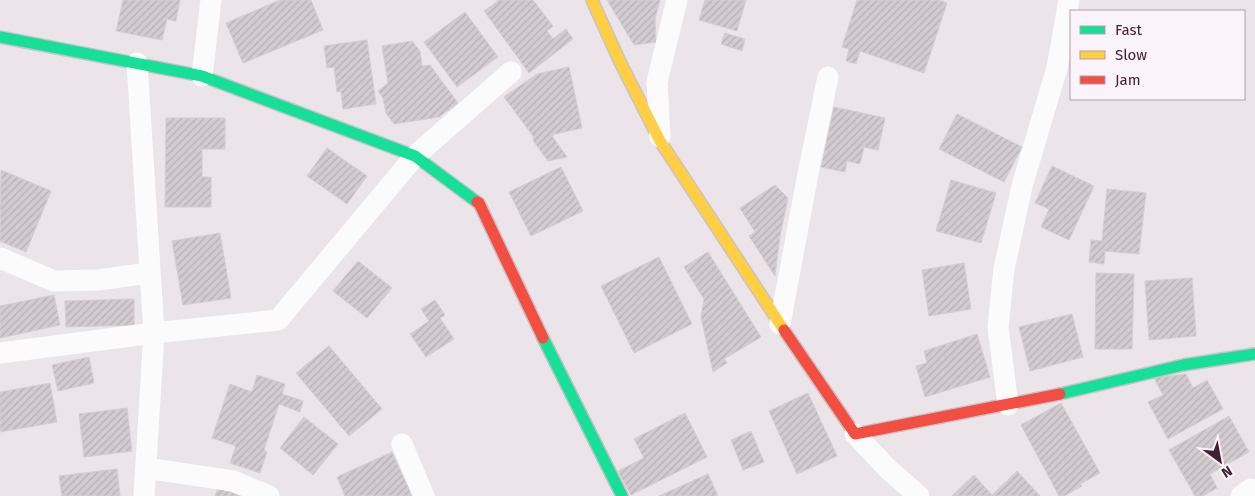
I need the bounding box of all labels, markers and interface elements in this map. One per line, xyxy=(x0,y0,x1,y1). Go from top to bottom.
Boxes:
legend xyxy=(1070,10,1245,100)
text: Fast xyxy=(1115,21,1142,39)
text: Slow xyxy=(1115,46,1147,64)
text: Jam xyxy=(1115,71,1141,89)
north arrow xyxy=(1195,436,1245,486)
text: N xyxy=(1218,462,1235,481)

